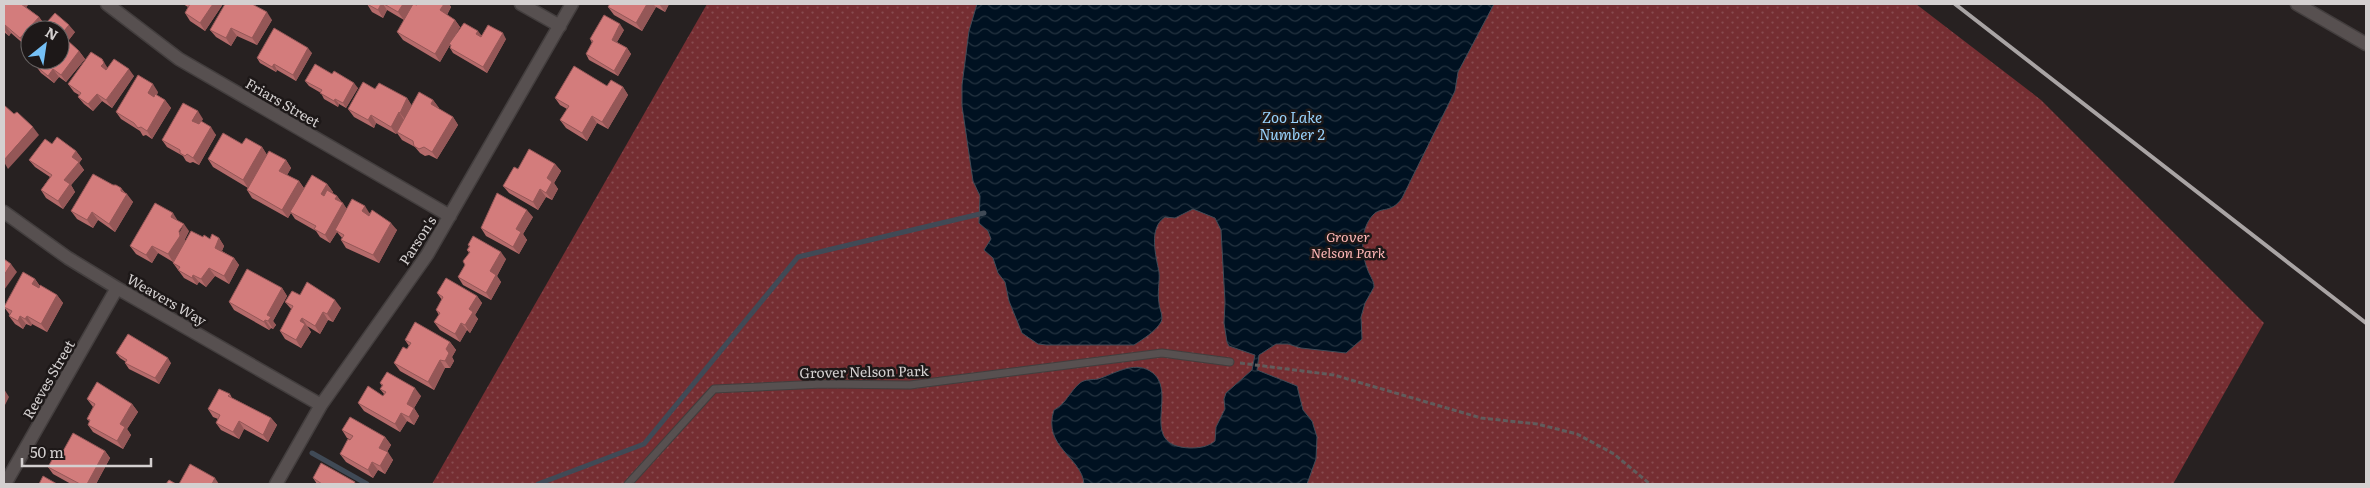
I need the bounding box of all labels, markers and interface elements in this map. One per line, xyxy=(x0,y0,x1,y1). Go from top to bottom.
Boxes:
north arrow xyxy=(20,20,70,70)
text: N xyxy=(42,21,62,45)
street label: Friars Street xyxy=(242,73,324,132)
water label: Zoo Lake Number 2 xyxy=(1259,105,1325,145)
street label: Parson's xyxy=(394,212,440,268)
park label: Grover Nelson Park xyxy=(1311,226,1386,262)
street label: Weavers Way xyxy=(123,268,211,330)
street label: Reeves Street xyxy=(17,336,79,422)
street label: Grover Nelson Park xyxy=(799,360,929,382)
scale bar xyxy=(22,436,151,468)
text: 50 m xyxy=(30,440,64,463)

